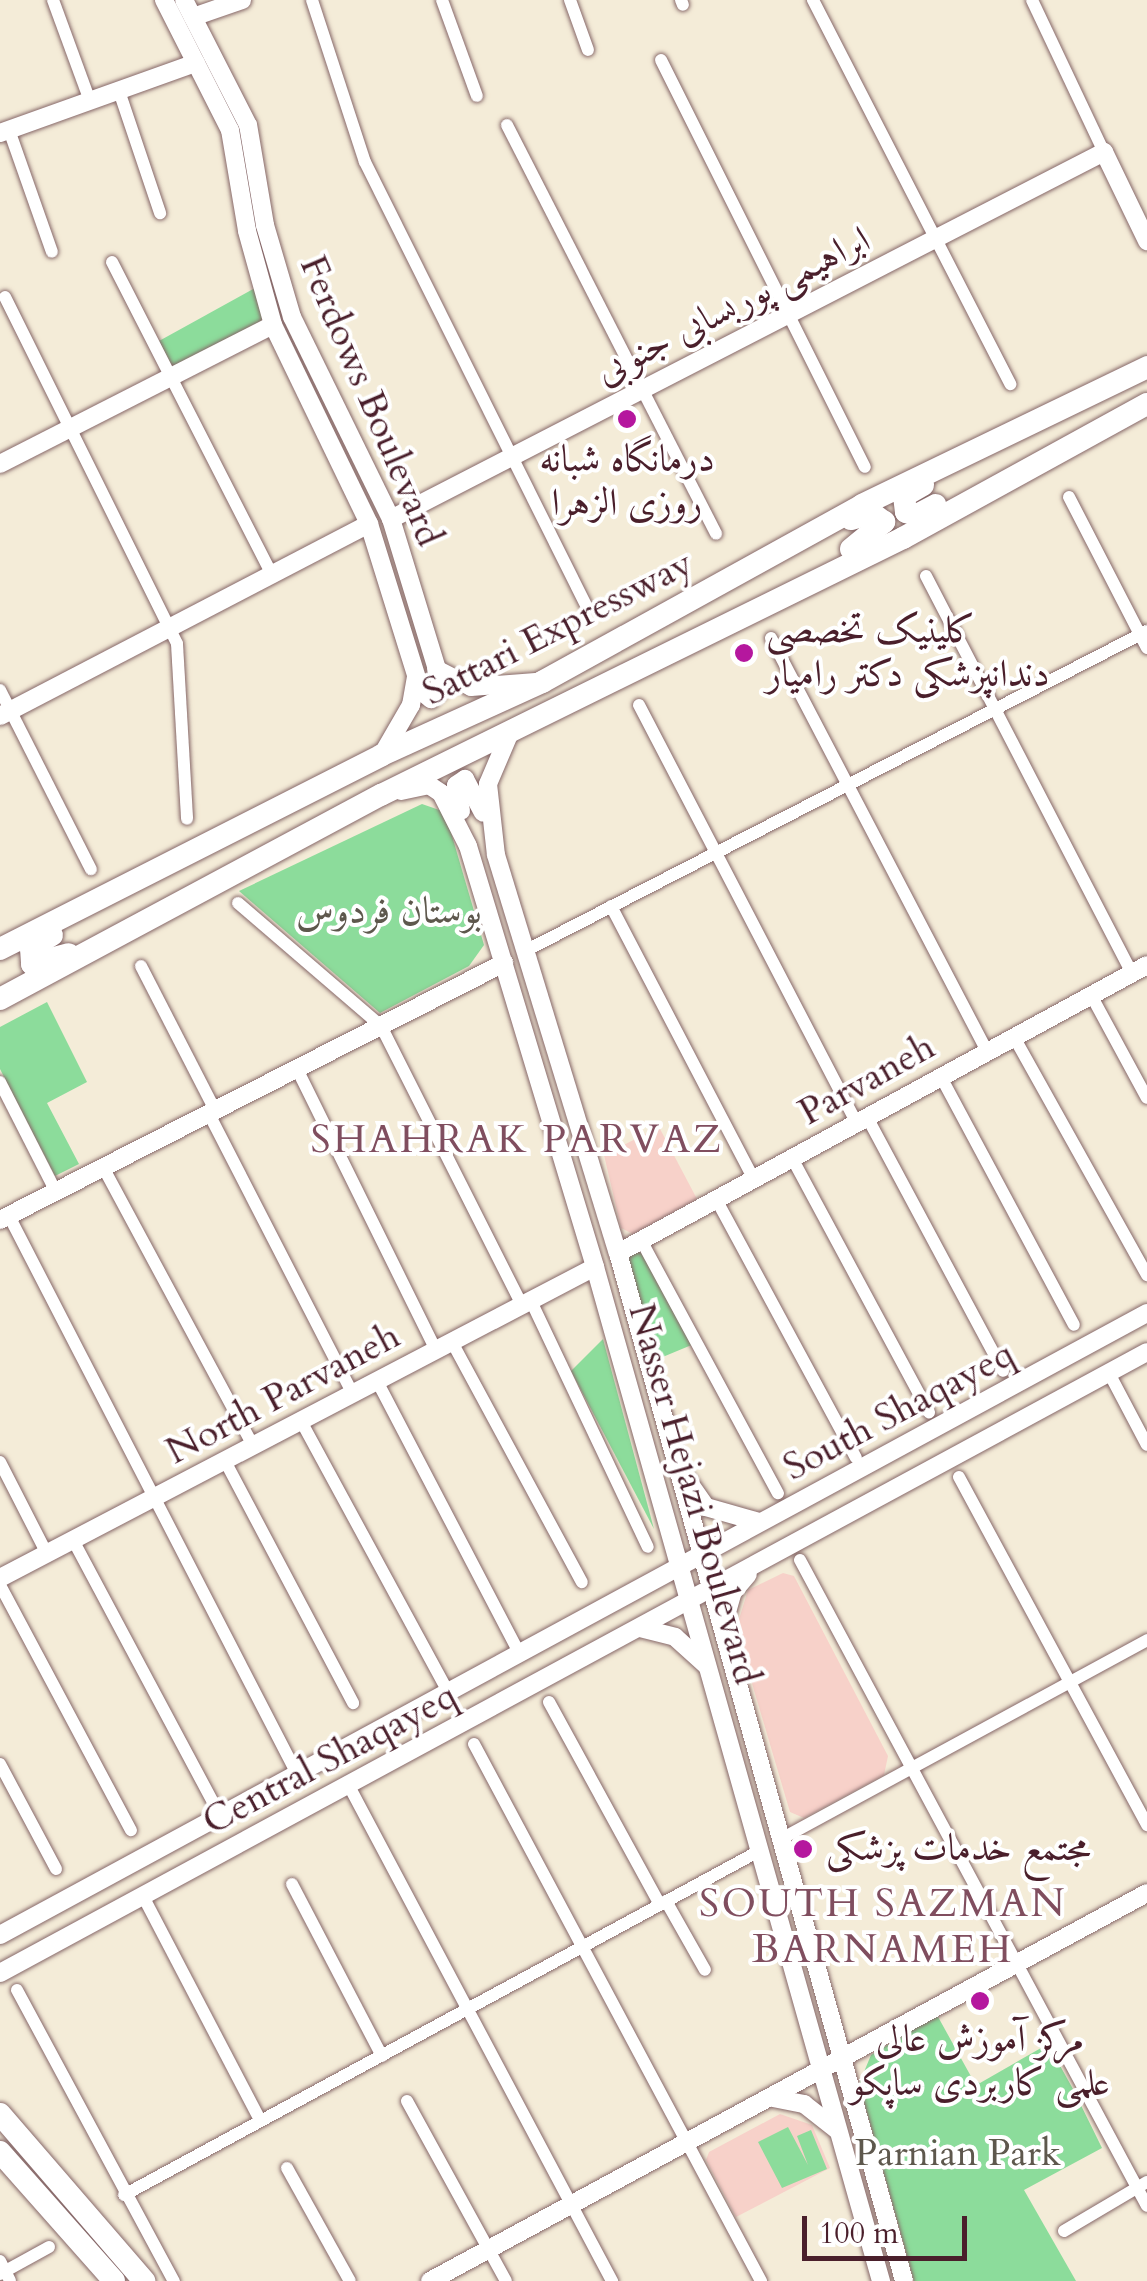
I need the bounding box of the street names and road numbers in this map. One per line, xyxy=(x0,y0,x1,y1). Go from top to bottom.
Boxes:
street label: ابراهیمی پوربسابی جنوبی xyxy=(588,217,878,395)
street label: Ferdows Boulevard xyxy=(289,249,453,553)
street label: Sattari Expressway xyxy=(415,540,701,716)
street label: Parvaneh xyxy=(791,1024,943,1136)
street label: Nasser Hejazi Boulevard xyxy=(618,1299,770,1689)
street label: North Parvaneh xyxy=(158,1313,408,1475)
street label: South Shaqayeq xyxy=(776,1331,1022,1491)
street label: Central Shaqayeq xyxy=(195,1673,465,1845)

